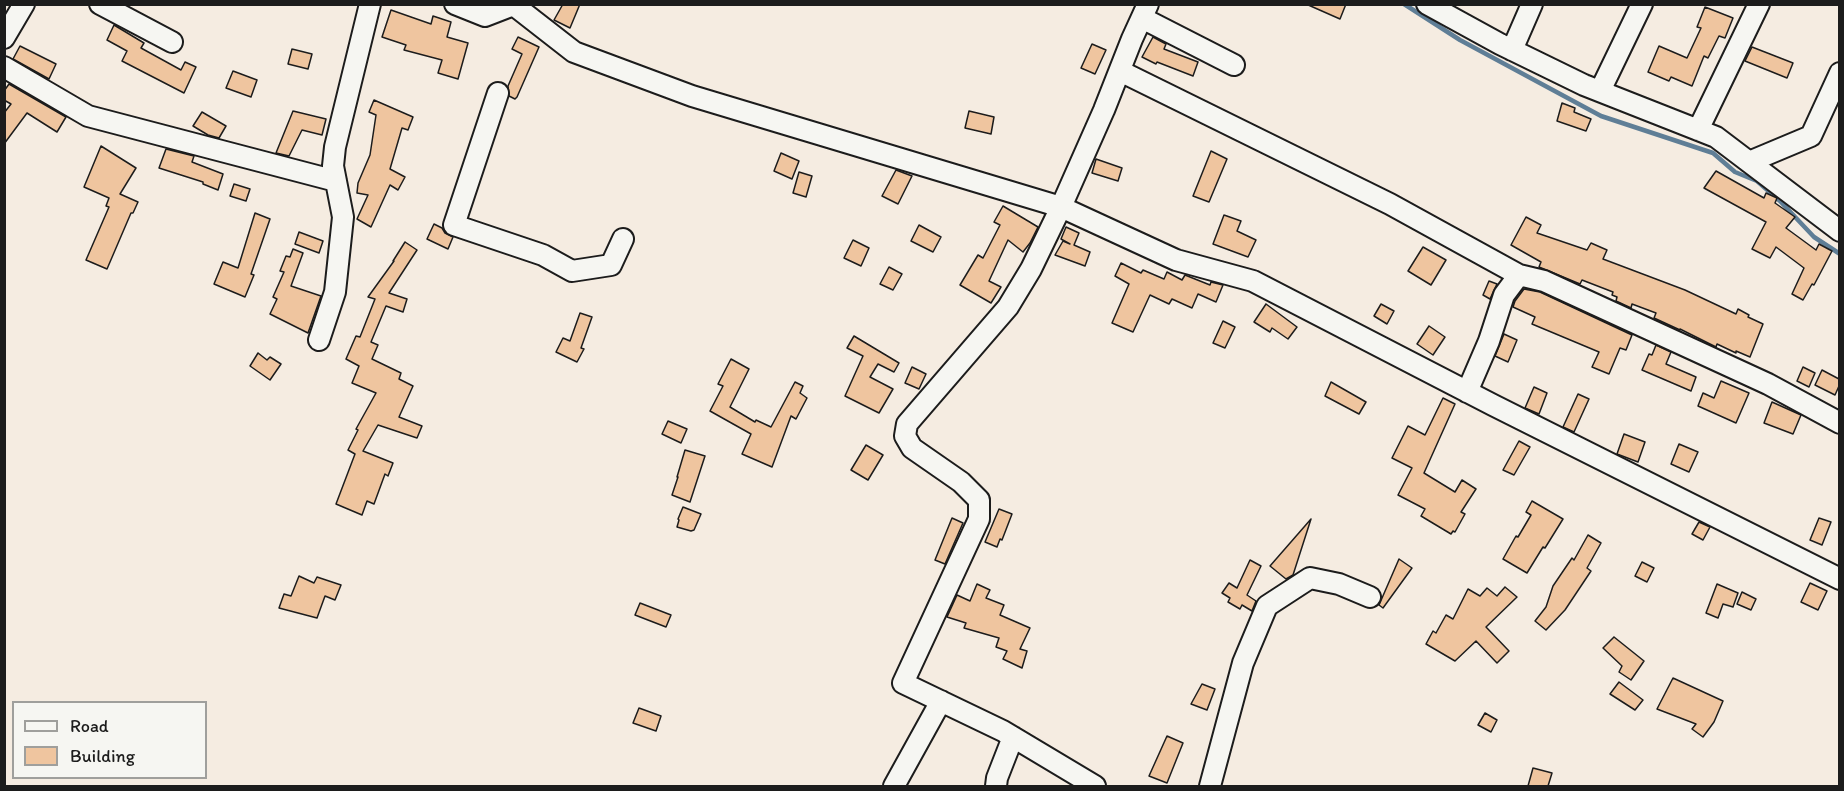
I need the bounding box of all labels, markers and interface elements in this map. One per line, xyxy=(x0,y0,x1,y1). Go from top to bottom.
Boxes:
legend xyxy=(12,701,207,779)
text: Road xyxy=(70,715,109,737)
text: Building xyxy=(70,745,135,767)

